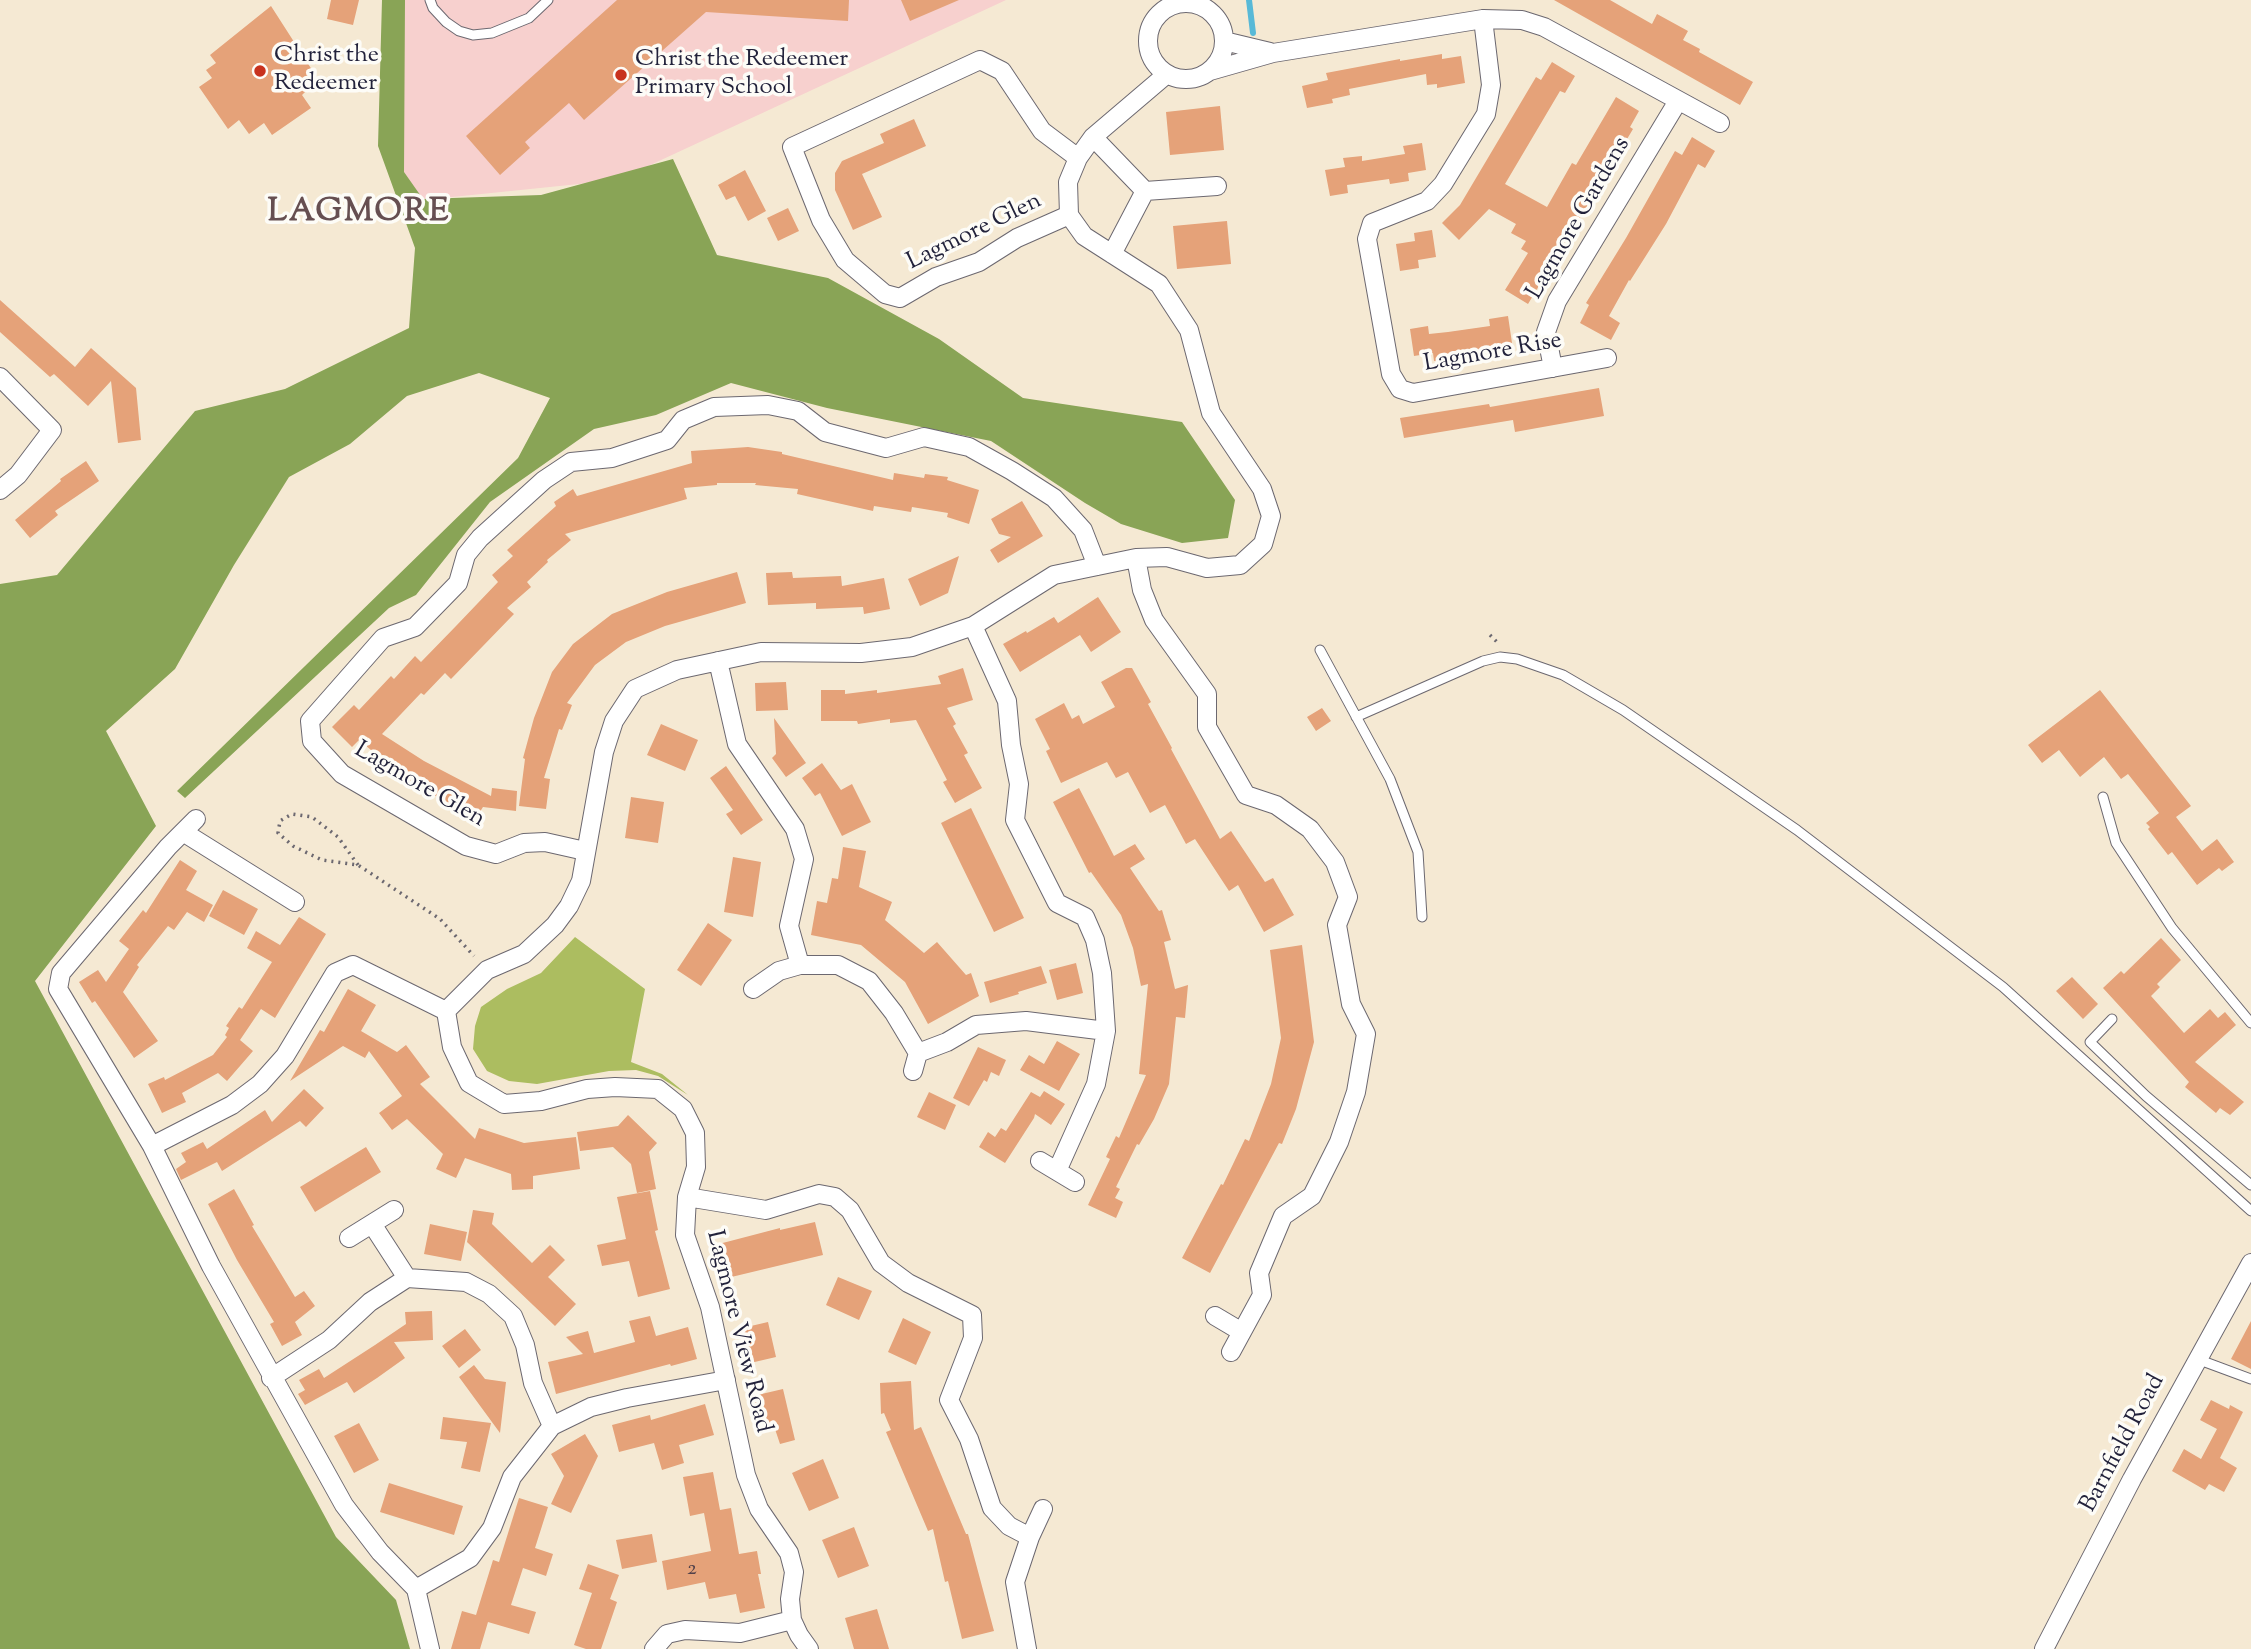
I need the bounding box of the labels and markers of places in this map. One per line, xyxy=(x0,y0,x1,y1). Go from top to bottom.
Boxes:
place label: Christ the Redeemer xyxy=(274,43,379,99)
place label: Christ the Redeemer Primary School xyxy=(635,47,848,103)
marker: Christ the Redeemer xyxy=(252,63,268,79)
marker: Christ the Redeemer Primary School xyxy=(613,67,629,83)

